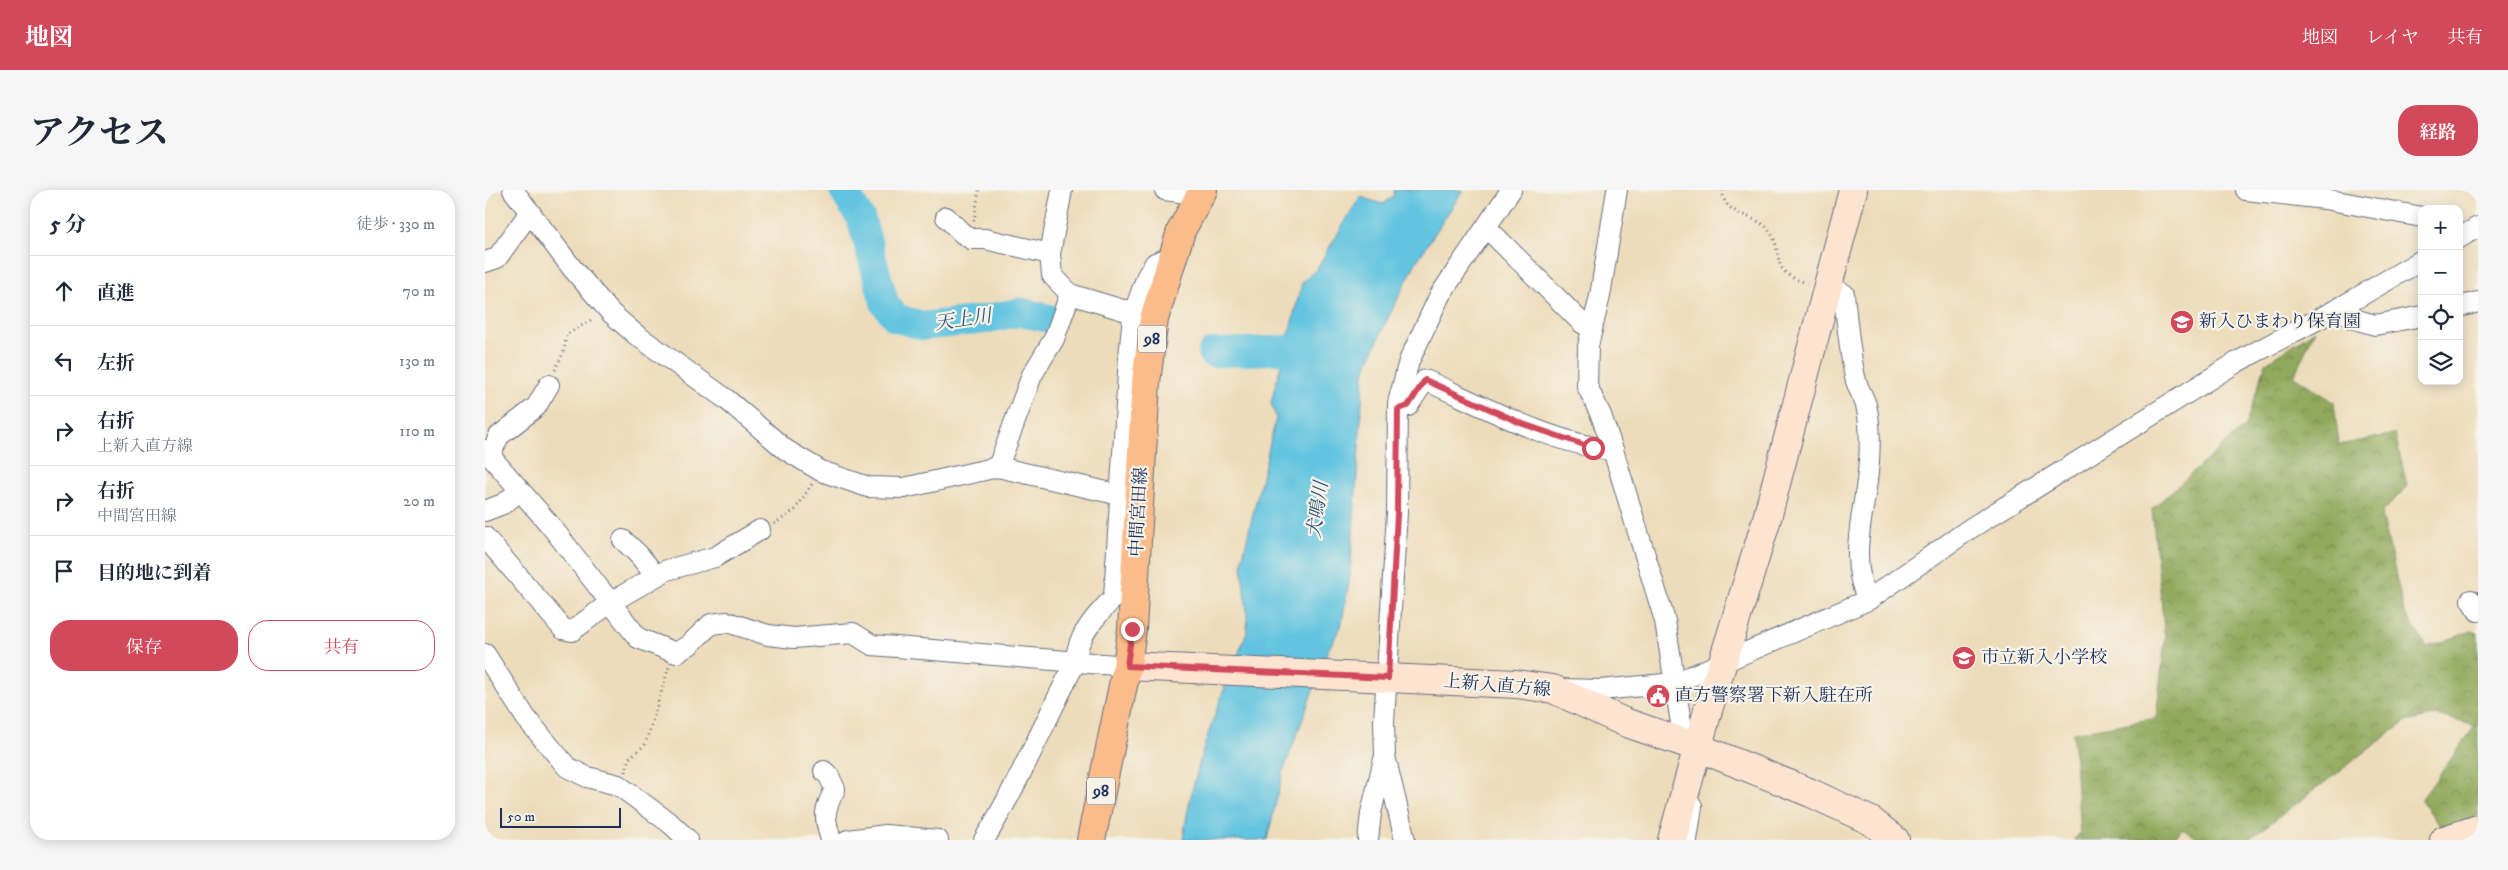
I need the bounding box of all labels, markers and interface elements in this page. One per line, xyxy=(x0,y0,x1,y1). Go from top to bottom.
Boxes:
text: 地図 xyxy=(25,23,73,53)
text: 地図 xyxy=(2302,27,2338,49)
text: レイヤ xyxy=(2366,27,2419,49)
text: 共有 xyxy=(2447,27,2483,49)
button: 経路 xyxy=(2398,105,2478,156)
text: アクセス xyxy=(30,112,169,156)
map controls xyxy=(2418,205,2463,385)
button: + xyxy=(2418,205,2463,250)
text: 5 分 xyxy=(50,212,86,238)
text: 徒歩 · 330 m xyxy=(356,214,435,234)
button: − xyxy=(2418,250,2463,295)
icon: ahead xyxy=(50,277,78,305)
text: 70 m xyxy=(403,281,435,301)
text: 直進 xyxy=(97,282,135,305)
button: locate xyxy=(2418,295,2463,340)
water label: 天上川 xyxy=(933,304,995,335)
school or university icon: 新入ひまわり保育園 xyxy=(2169,309,2195,335)
place label: 新入ひまわり保育園 xyxy=(2199,311,2361,333)
road number: 98 xyxy=(1138,326,1166,352)
button: layers xyxy=(2418,340,2463,385)
icon: left xyxy=(50,347,78,375)
text: 130 m xyxy=(399,351,435,371)
text: 左折 xyxy=(97,352,135,375)
text: 右折 xyxy=(97,410,135,433)
icon: right xyxy=(50,417,78,445)
text: 110 m xyxy=(399,421,435,441)
text: 上新入直方線 xyxy=(97,436,193,456)
route start xyxy=(1582,437,1605,460)
street label: 中間宮田線 xyxy=(1126,466,1152,558)
water label: 犬鳴川 xyxy=(1303,478,1334,540)
text: 右折 xyxy=(97,480,135,503)
icon: right xyxy=(50,487,78,515)
text: 20 m xyxy=(403,491,435,511)
text: 中間宮田線 xyxy=(97,506,177,526)
icon: arrive xyxy=(50,557,78,585)
text: 目的地に到着 xyxy=(97,562,211,585)
route end xyxy=(1121,618,1144,641)
button: 保存 xyxy=(50,620,238,671)
button: 共有 xyxy=(248,620,435,671)
school or university icon: 市立新入小学校 xyxy=(1951,645,1977,671)
place label: 市立新入小学校 xyxy=(1981,647,2107,669)
street label: 上新入直方線 xyxy=(1442,670,1552,702)
public building icon: 直方警察署下新入駐在所 xyxy=(1645,683,1671,709)
place label: 直方警察署下新入駐在所 xyxy=(1675,685,1873,707)
road number: 98 xyxy=(1087,778,1115,804)
scale bar xyxy=(500,805,621,828)
text: 50 m xyxy=(507,808,535,826)

